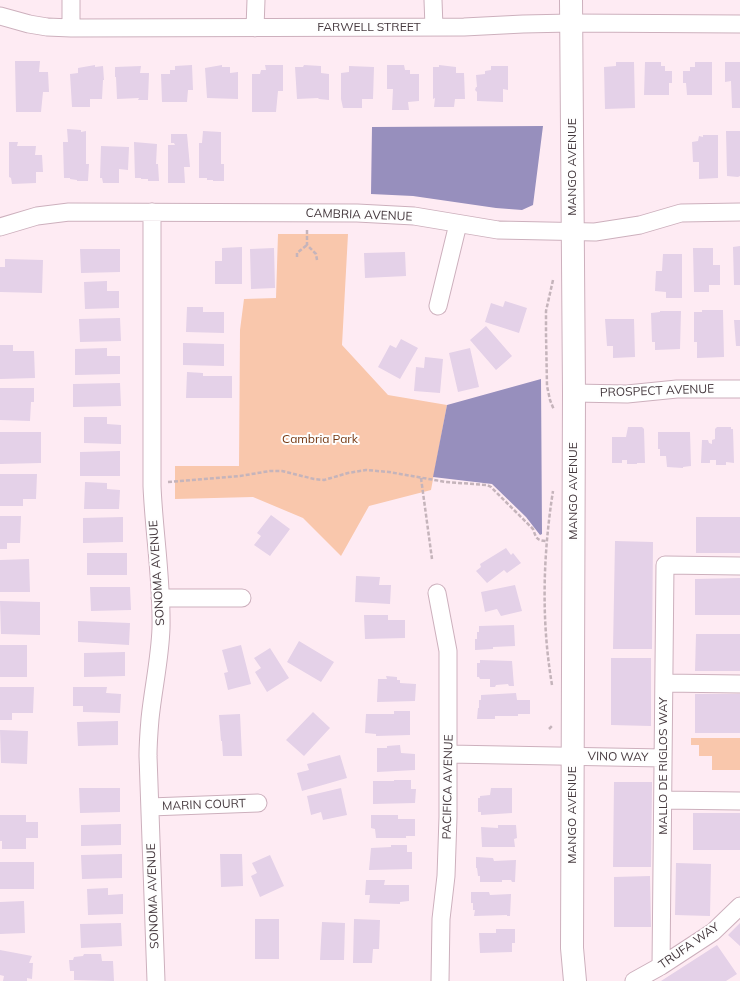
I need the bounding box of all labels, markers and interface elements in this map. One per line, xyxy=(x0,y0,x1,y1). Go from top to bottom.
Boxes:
street label: FARWELL STREET xyxy=(317,20,421,34)
street label: MANGO AVENUE xyxy=(565,118,579,216)
street label: CAMBRIA AVENUE xyxy=(305,206,413,224)
street label: PROSPECT AVENUE xyxy=(600,382,714,400)
park label: Cambria Park xyxy=(282,432,358,446)
street label: MANGO AVENUE xyxy=(566,442,580,540)
street label: SONOMA AVENUE xyxy=(146,520,168,626)
street label: MALLO DE RIGLOS WAY xyxy=(656,697,670,835)
street label: PACIFICA AVENUE xyxy=(440,734,456,840)
street label: VINO WAY xyxy=(587,749,649,765)
street label: MANGO AVENUE xyxy=(565,766,579,864)
street label: MARIN COURT xyxy=(162,796,246,814)
street label: SONOMA AVENUE xyxy=(144,843,162,949)
street label: TRUFA WAY xyxy=(656,920,722,972)

